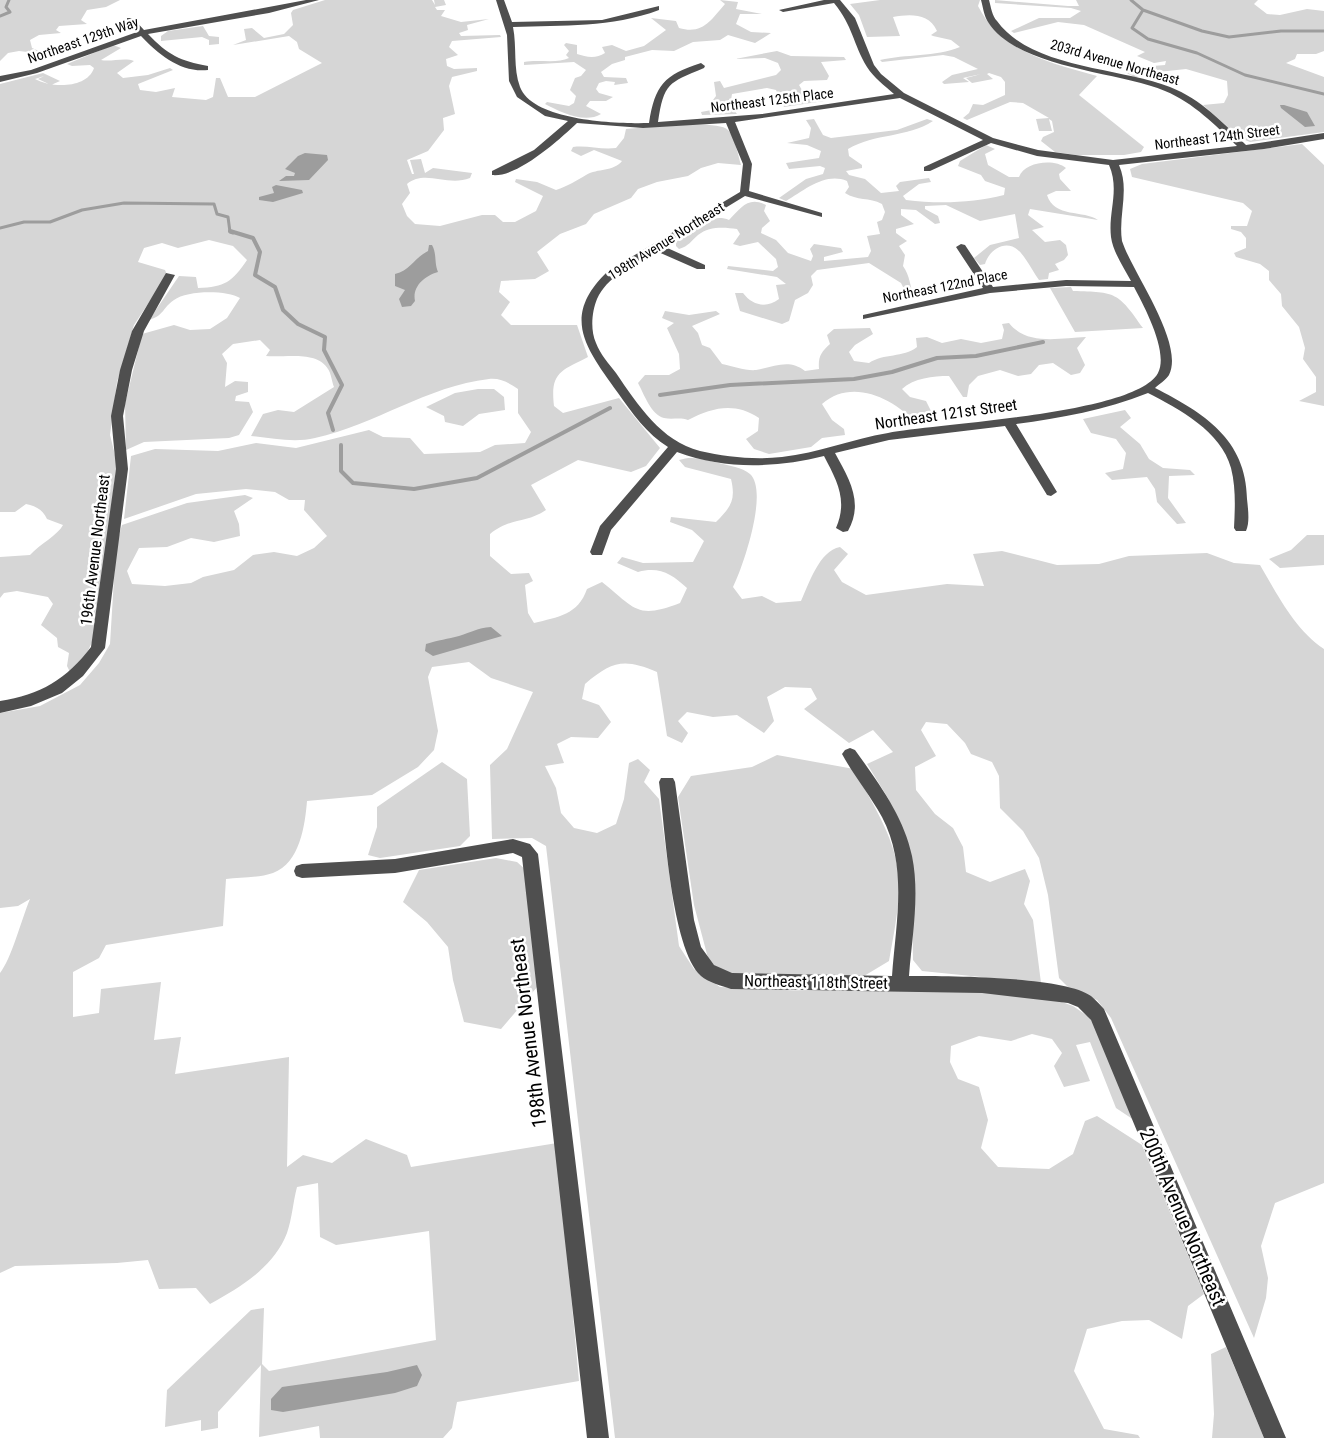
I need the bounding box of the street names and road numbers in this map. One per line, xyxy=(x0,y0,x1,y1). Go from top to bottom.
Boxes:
street label: Northeast 129th Way xyxy=(26,14,141,66)
street label: 203rd Avenue Northeast xyxy=(1049,36,1181,88)
street label: Northeast 125th Place xyxy=(710,84,835,115)
street label: Northeast 124th Street xyxy=(1154,121,1280,153)
street label: 198th Avenue Northeast xyxy=(605,199,727,283)
street label: Northeast 122nd Place xyxy=(881,266,1009,306)
street label: Northeast 121st Street xyxy=(874,395,1019,433)
street label: 196th Avenue Northeast xyxy=(76,473,114,627)
street label: 198th Avenue Northeast xyxy=(504,937,552,1129)
street label: Northeast 118th Street xyxy=(744,971,888,993)
street label: 200th Avenue Northeast xyxy=(1135,1125,1231,1309)

